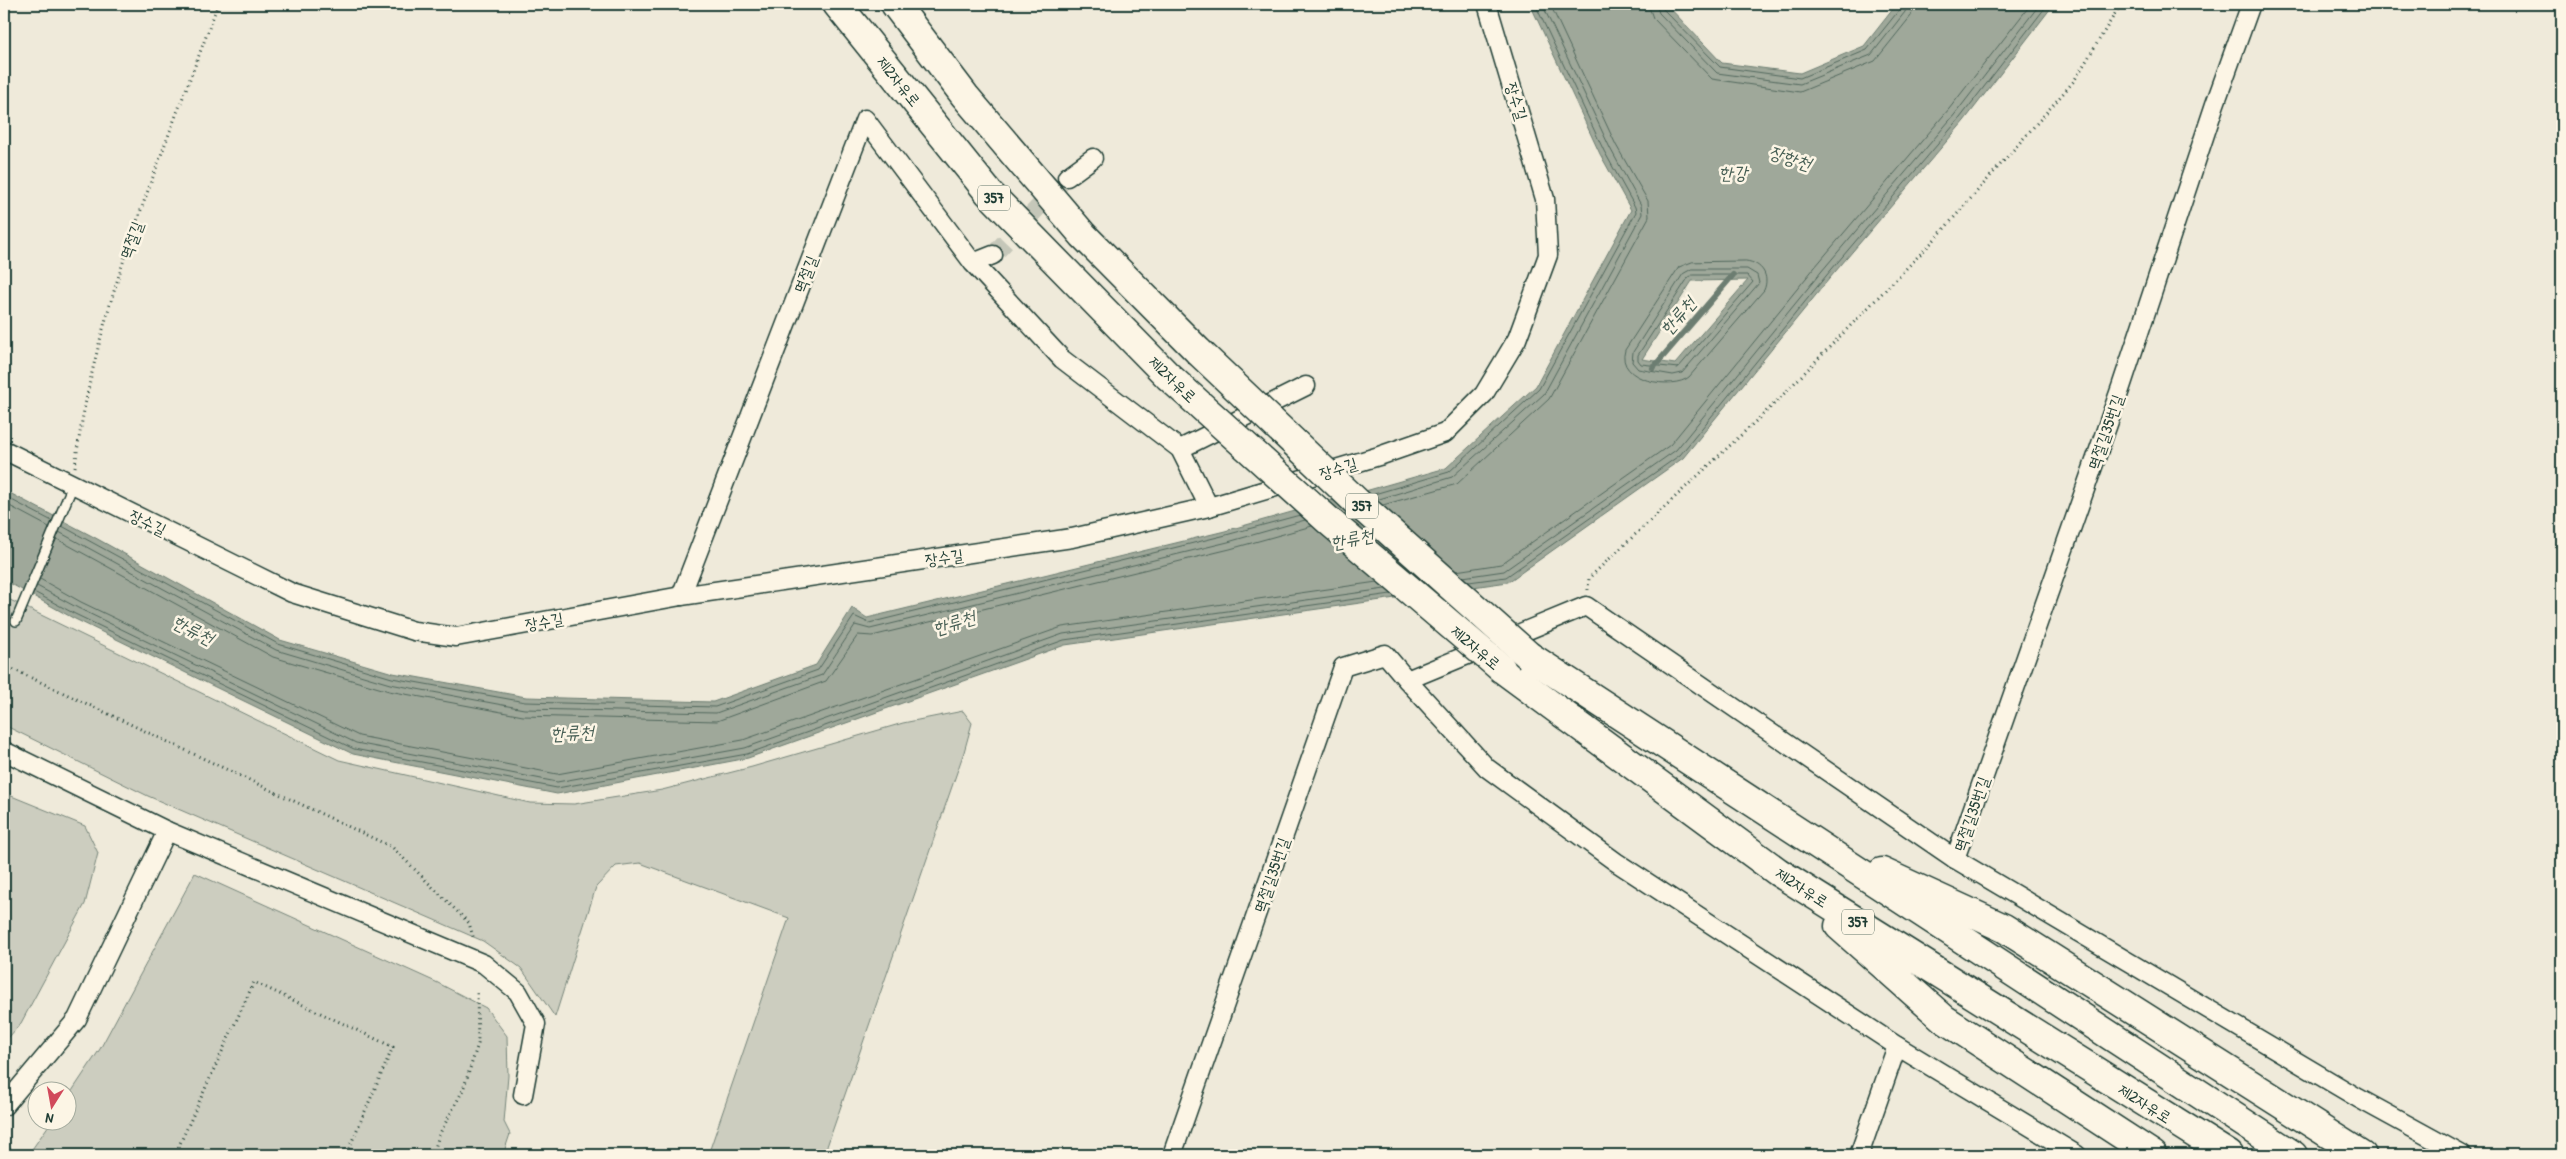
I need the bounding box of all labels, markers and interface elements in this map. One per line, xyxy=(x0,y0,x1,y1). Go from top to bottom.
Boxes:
street label: 제2자유로 xyxy=(872,51,926,111)
street label: 장수길 xyxy=(1501,79,1533,123)
water label: 장항천 xyxy=(1766,139,1816,177)
water label: 한강 xyxy=(1719,160,1750,185)
road number: 357 xyxy=(978,186,1010,210)
street label: 멱절길 xyxy=(114,218,148,262)
street label: 멱절길 xyxy=(788,252,822,296)
water label: 한류천 xyxy=(1654,290,1702,340)
street label: 제2자유로 xyxy=(1144,351,1202,407)
street label: 멱절길35번길 xyxy=(2082,391,2128,473)
street label: 장수길 xyxy=(1316,452,1360,484)
road number: 357 xyxy=(1346,494,1378,518)
street label: 장수길 xyxy=(126,504,170,540)
water label: 한류천 xyxy=(1328,522,1377,555)
street label: 장수길 xyxy=(923,543,965,571)
water label: 한류천 xyxy=(929,604,980,641)
street label: 장수길 xyxy=(523,607,565,635)
water label: 한류천 xyxy=(168,609,220,651)
street label: 제2자유로 xyxy=(1446,620,1506,674)
water label: 한류천 xyxy=(550,719,596,746)
street label: 멱절길35번길 xyxy=(1948,773,1994,855)
street label: 멱절길35번길 xyxy=(1248,834,1294,916)
street label: 제2자유로 xyxy=(1771,862,1833,912)
road number: 357 xyxy=(1842,910,1874,934)
street label: 제2자유로 xyxy=(2114,1078,2176,1128)
north arrow xyxy=(28,1082,78,1132)
text: N xyxy=(43,1109,55,1129)

